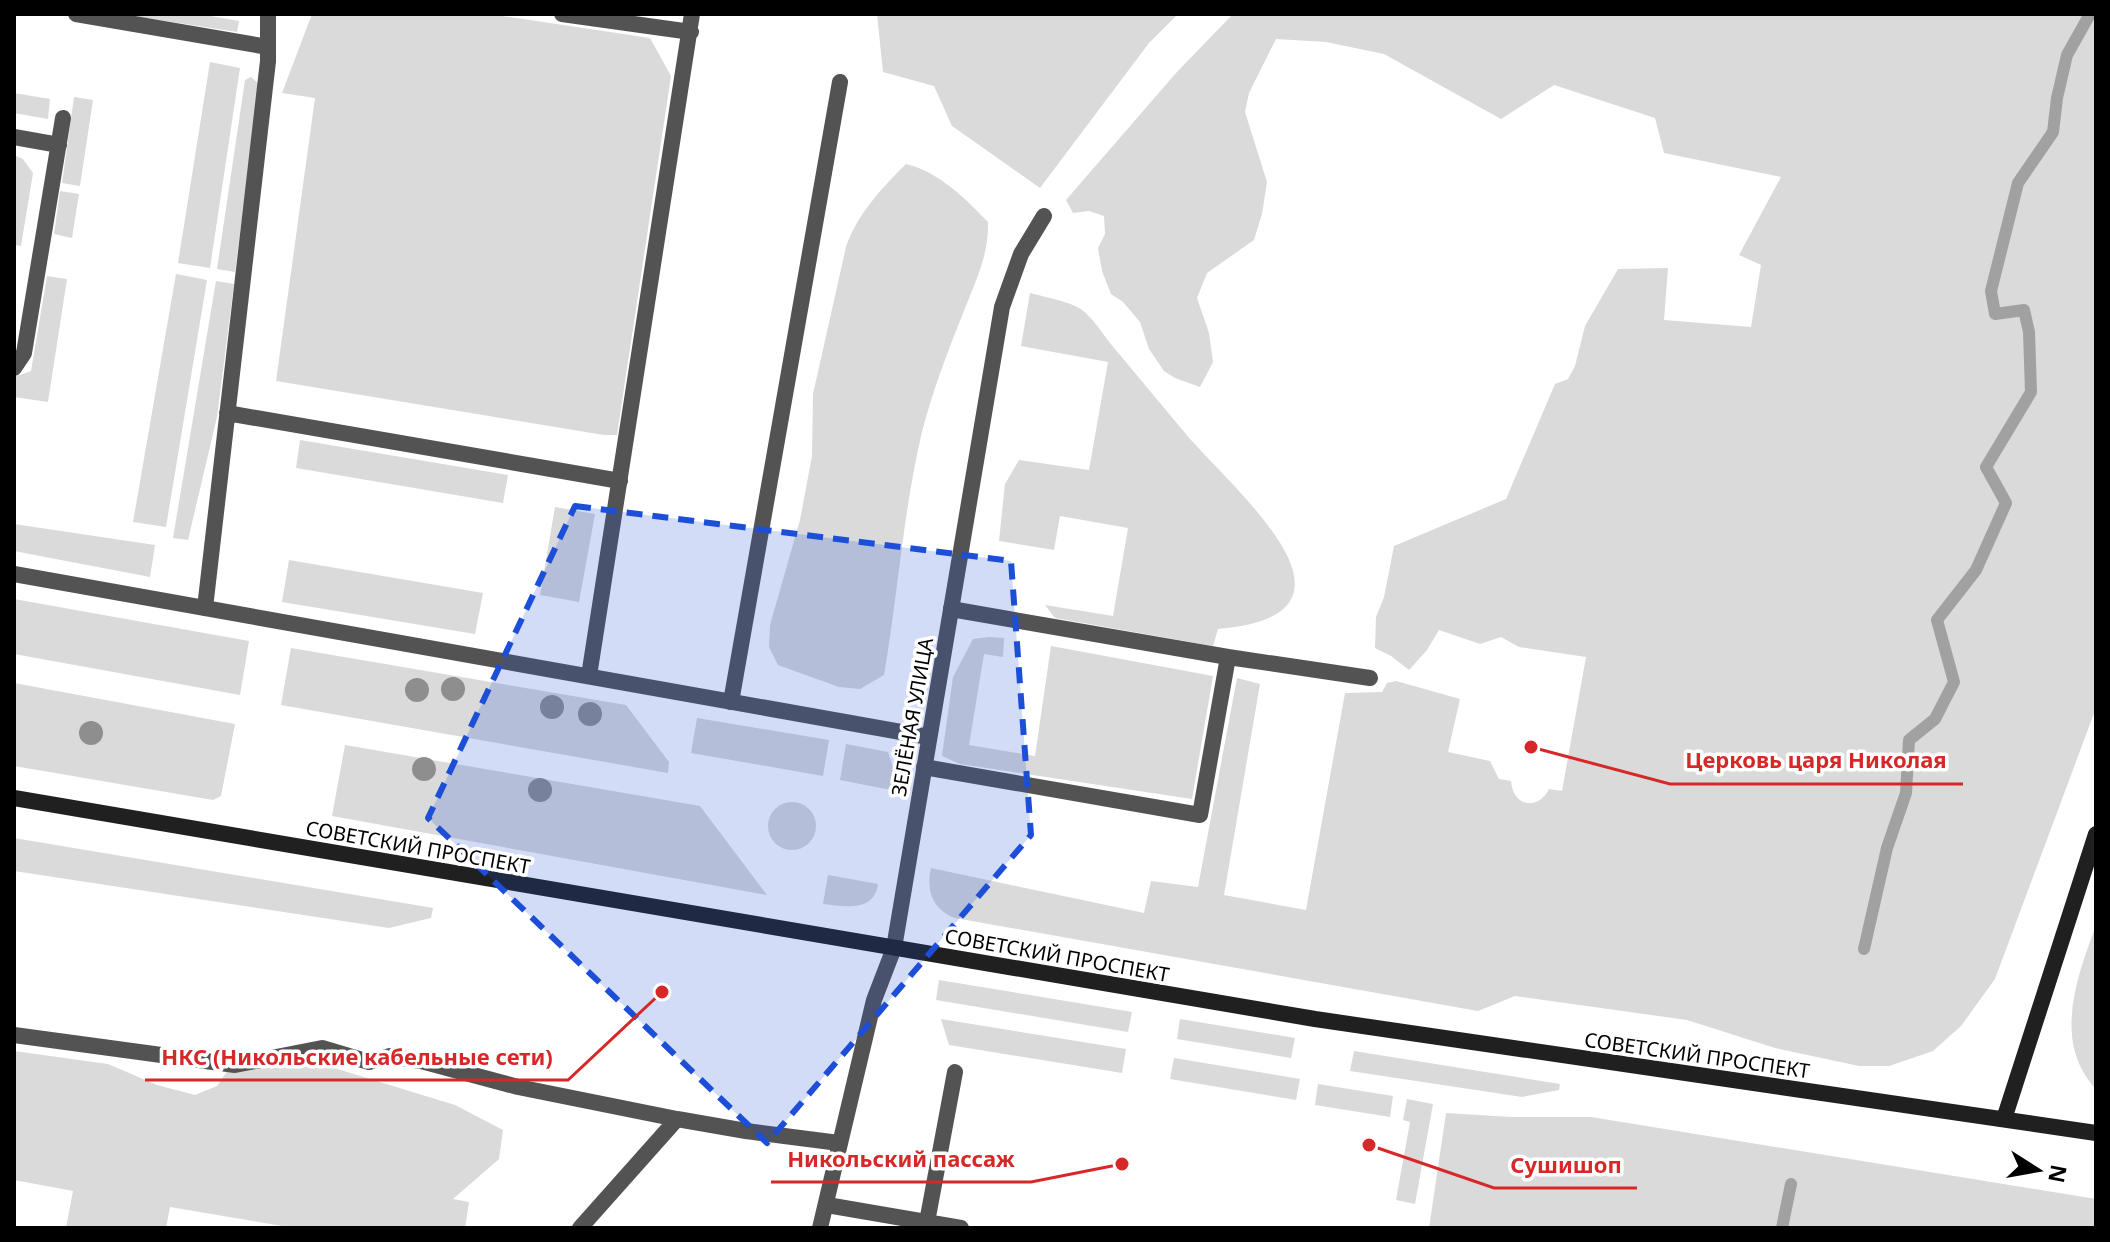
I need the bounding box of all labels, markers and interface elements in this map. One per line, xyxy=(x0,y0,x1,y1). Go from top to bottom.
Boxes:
street label: ЗЕЛЁНАЯ УЛИЦА xyxy=(885,635,939,798)
callout: Церковь царя Николая xyxy=(1670,738,1963,784)
text: Церковь царя Николая xyxy=(1685,744,1947,774)
street label: СОВЕТСКИЙ ПРОСПЕКТ xyxy=(304,814,532,880)
street label: СОВЕТСКИЙ ПРОСПЕКТ xyxy=(943,922,1171,988)
street label: СОВЕТСКИЙ ПРОСПЕКТ xyxy=(1583,1026,1811,1084)
callout: НКС (Никольские кабельные сети) xyxy=(145,1034,568,1080)
text: НКС (Никольские кабельные сети) xyxy=(161,1041,553,1071)
north arrow xyxy=(1998,1130,2078,1210)
callout: Никольский пассаж xyxy=(771,1136,1031,1182)
callout: Сушишоп xyxy=(1494,1142,1637,1188)
text: Никольский пассаж xyxy=(787,1143,1015,1173)
text: Сушишоп xyxy=(1510,1149,1622,1179)
text: N xyxy=(2042,1162,2075,1186)

